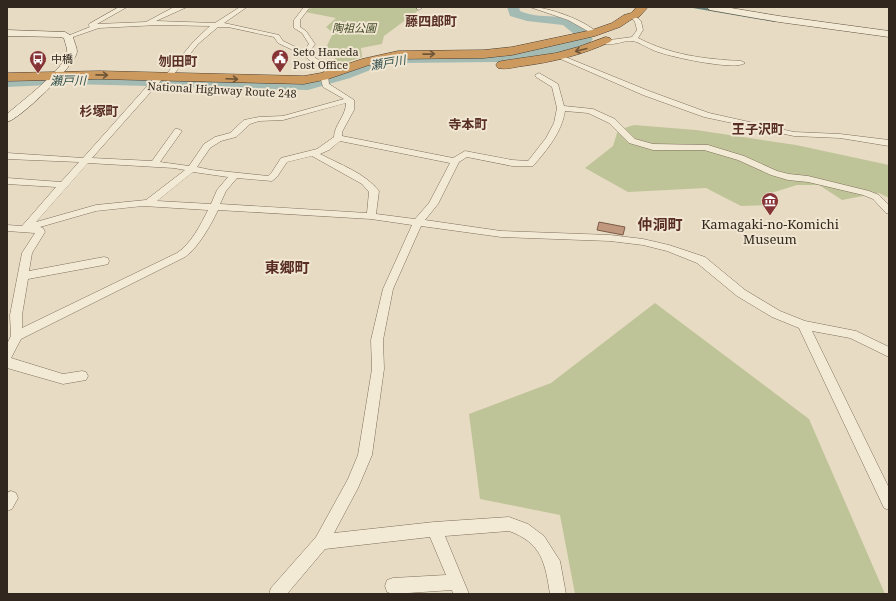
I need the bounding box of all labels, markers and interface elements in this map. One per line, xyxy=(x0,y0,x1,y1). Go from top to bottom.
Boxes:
district label: 藤四郎町 xyxy=(405,12,457,30)
park label: 陶祖公園 xyxy=(332,20,378,35)
place label: Seto Haneda Post Office xyxy=(293,44,359,72)
one-way arrow xyxy=(575,46,588,54)
public building icon: Seto Haneda Post Office xyxy=(270,48,290,73)
bus stop icon: 中橋 xyxy=(28,49,48,74)
one-way arrow xyxy=(422,50,435,58)
place label: 中橋 xyxy=(51,51,73,66)
water label: 瀬戸川 xyxy=(369,51,409,74)
district label: 刎田町 xyxy=(158,52,198,70)
water label: 瀬戸川 xyxy=(50,72,88,89)
one-way arrow xyxy=(95,72,108,79)
one-way arrow xyxy=(225,75,238,83)
street label: National Highway Route 248 xyxy=(147,78,297,101)
district label: 杉塚町 xyxy=(79,102,119,120)
district label: 寺本町 xyxy=(448,115,488,133)
district label: 王子沢町 xyxy=(732,120,784,138)
museum icon: Kamagaki-no-Komichi Museum xyxy=(760,191,780,216)
district label: 仲洞町 xyxy=(637,214,683,234)
place label: Kamagaki-no-Komichi Museum xyxy=(701,215,839,248)
district label: 東郷町 xyxy=(264,257,310,277)

